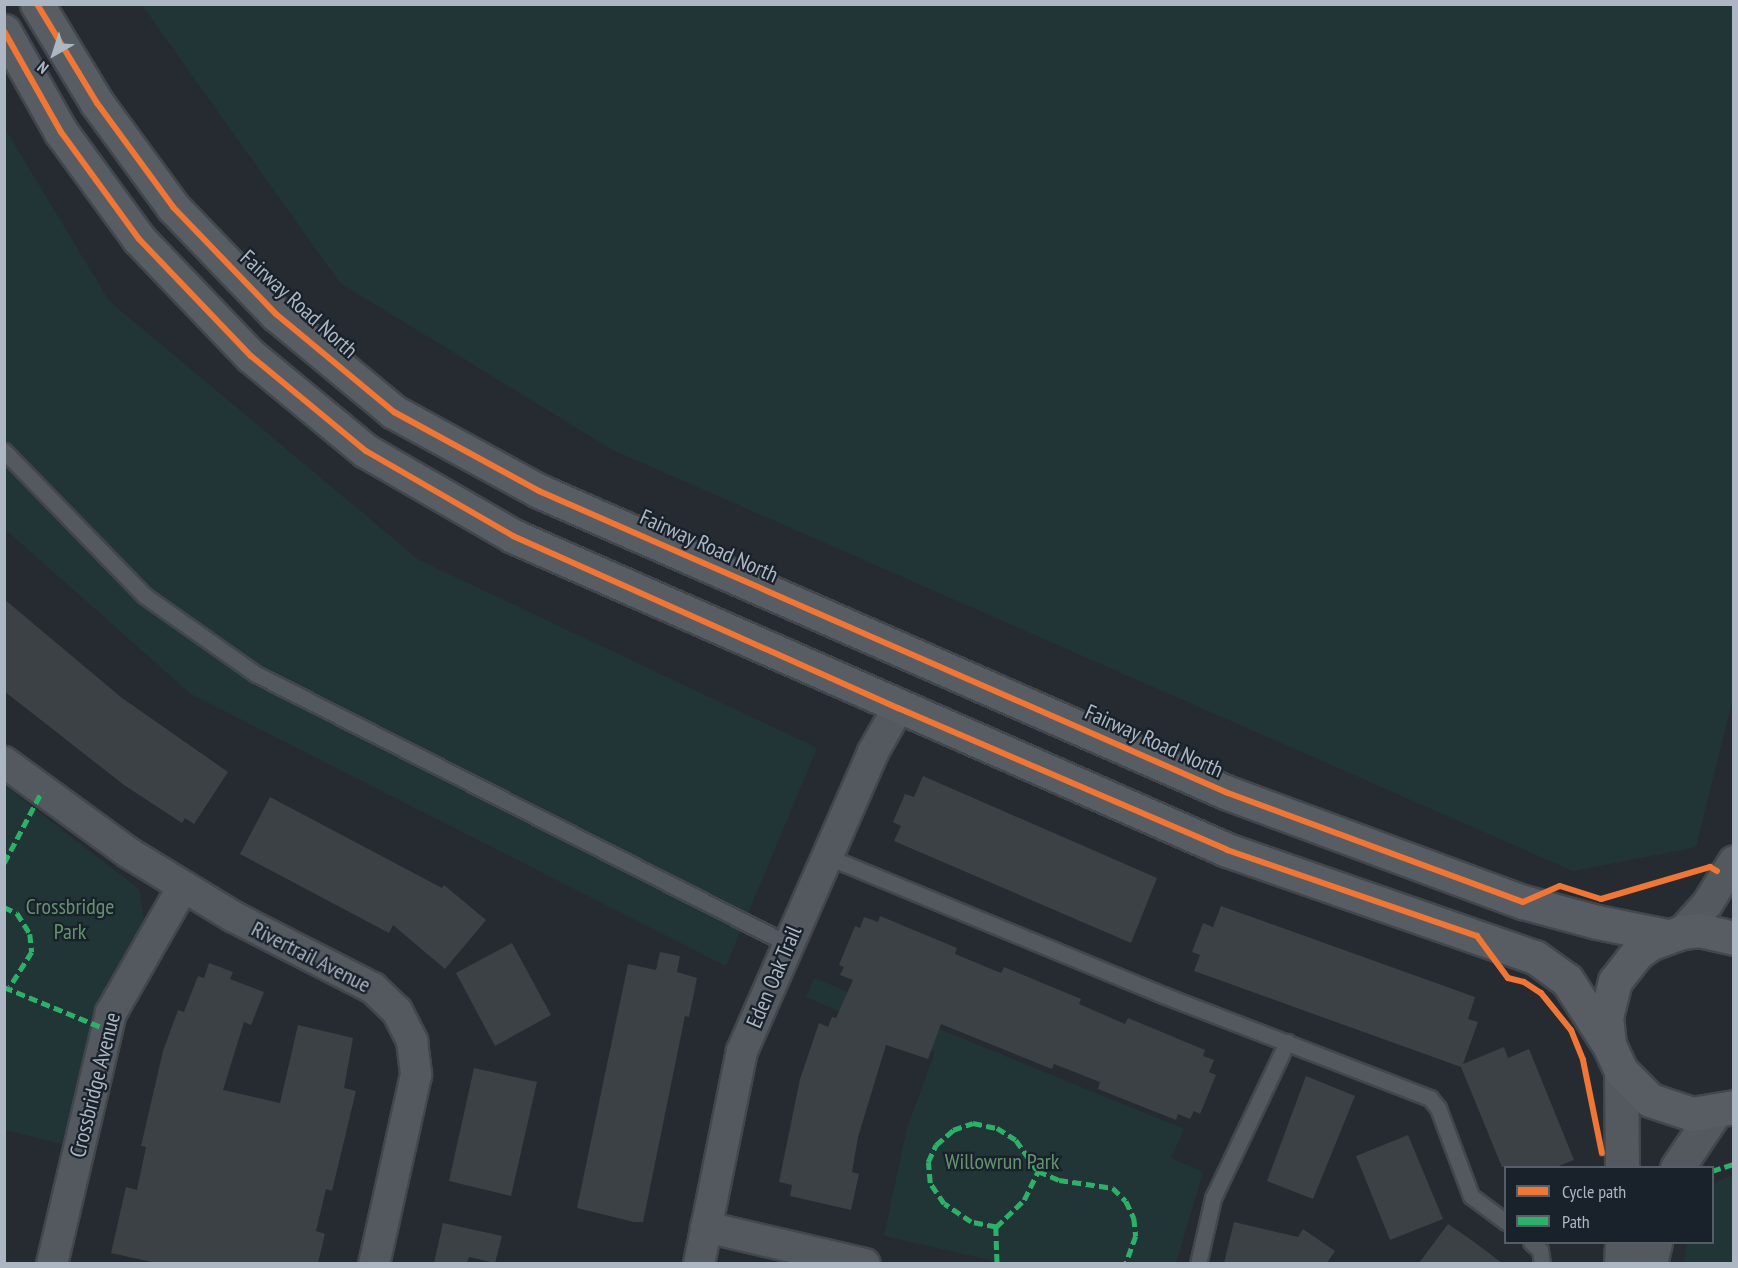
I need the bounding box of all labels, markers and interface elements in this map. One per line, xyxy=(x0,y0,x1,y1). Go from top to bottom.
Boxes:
north arrow xyxy=(24,24,84,84)
text: N xyxy=(33,58,52,78)
street label: Fairway Road North xyxy=(235,244,363,364)
street label: Fairway Road North xyxy=(635,504,783,588)
street label: Fairway Road North xyxy=(1080,699,1228,783)
park label: Crossbridge Park xyxy=(26,893,114,944)
street label: Rivertrail Avenue xyxy=(247,916,375,998)
street label: Eden Oak Trail xyxy=(741,922,807,1032)
street label: Crossbridge Avenue xyxy=(64,1010,126,1160)
park label: Willowrun Park xyxy=(945,1149,1059,1175)
legend xyxy=(1504,1166,1714,1244)
text: Cycle path xyxy=(1562,1180,1626,1203)
text: Path xyxy=(1562,1210,1590,1233)

